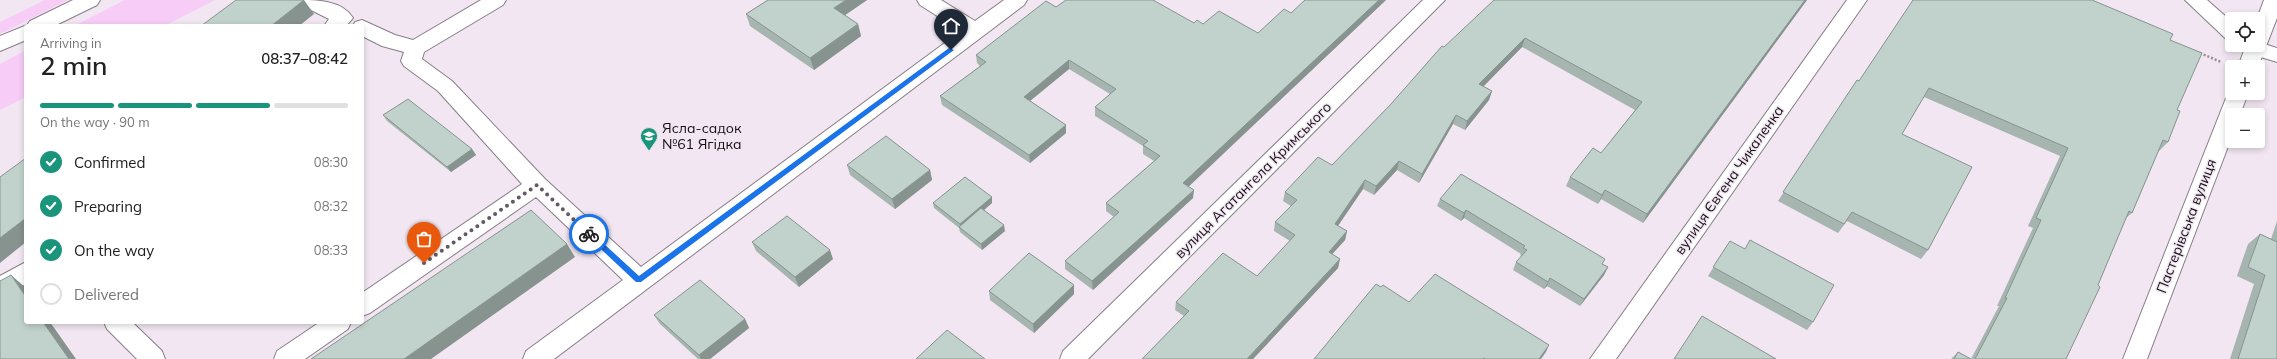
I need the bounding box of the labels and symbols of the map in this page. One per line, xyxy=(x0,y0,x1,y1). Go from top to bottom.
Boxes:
pin xyxy=(934,9,968,50)
street label: вулиця Агатангела Кримського xyxy=(1171,98,1335,262)
street label: вулиця Євгена Чикаленка xyxy=(1671,102,1787,258)
place label: Ясла-садок №61 Ягідка xyxy=(662,119,742,153)
school or university icon: Ясла-садок №61 Ягідка xyxy=(639,126,659,151)
street label: Пастерівська вулиця xyxy=(2152,156,2220,296)
courier xyxy=(569,214,609,254)
pin xyxy=(407,222,441,263)

